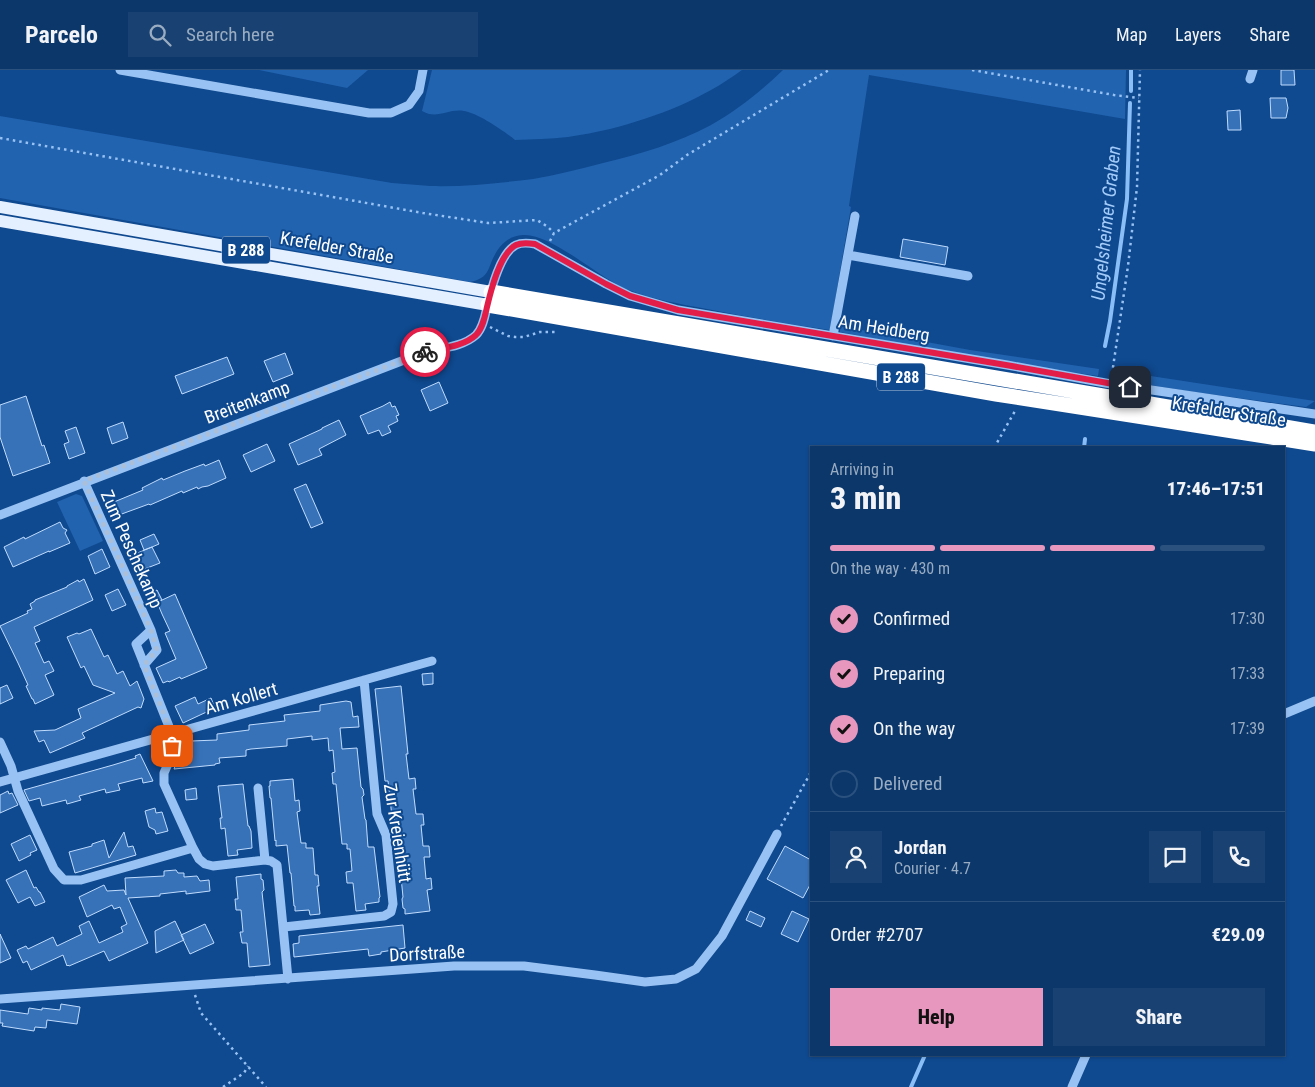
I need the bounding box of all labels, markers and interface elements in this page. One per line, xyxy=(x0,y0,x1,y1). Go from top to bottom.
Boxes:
search box xyxy=(128,12,478,57)
text: Parcelo xyxy=(25,21,98,49)
icon: search xyxy=(146,21,174,49)
text: Search here xyxy=(186,23,274,46)
text: Map xyxy=(1116,24,1147,45)
text: Layers xyxy=(1175,24,1222,45)
text: Share xyxy=(1250,24,1290,45)
water label: Ungelsheimer Graben xyxy=(1086,144,1126,302)
street label: Krefelder Straße xyxy=(279,227,395,267)
road number: B 288 xyxy=(222,236,270,264)
street label: Am Heidberg xyxy=(837,310,931,346)
courier xyxy=(400,327,450,377)
icon: bike xyxy=(411,338,439,366)
road number: B 288 xyxy=(877,364,925,390)
pin xyxy=(1109,366,1151,408)
icon: home xyxy=(1116,373,1144,401)
street label: Breitenkamp xyxy=(202,376,293,428)
street label: Krefelder Straße xyxy=(1171,392,1287,430)
text: Arriving in xyxy=(830,460,894,479)
text: 17:46–17:51 xyxy=(1167,477,1265,500)
text: 3 min xyxy=(830,479,901,517)
street label: Zum Peschekamp xyxy=(97,487,167,611)
text: On the way · 430 m xyxy=(830,559,950,578)
icon: check xyxy=(830,605,858,633)
text: Confirmed xyxy=(873,607,950,630)
text: 17:30 xyxy=(1230,609,1265,628)
icon: check xyxy=(830,660,858,688)
text: Preparing xyxy=(873,662,945,685)
text: 17:33 xyxy=(1230,664,1265,683)
street label: Am Kollert xyxy=(202,678,280,718)
icon: check xyxy=(830,715,858,743)
text: On the way xyxy=(873,717,955,740)
text: 17:39 xyxy=(1230,719,1265,738)
pin xyxy=(151,725,193,767)
icon: bag xyxy=(158,732,186,760)
text: Delivered xyxy=(873,772,942,795)
street label: Zur Kreienhütt xyxy=(380,782,416,884)
button: person xyxy=(830,831,882,883)
button: chat xyxy=(1149,831,1201,883)
button: phone xyxy=(1213,831,1265,883)
text: Jordan xyxy=(894,836,947,859)
text: Courier · 4.7 xyxy=(894,859,971,878)
text: Order #2707 xyxy=(830,923,923,946)
text: €29.09 xyxy=(1211,923,1265,946)
street label: Dorfstraße xyxy=(389,941,465,965)
button: Help xyxy=(830,988,1043,1046)
button: Share xyxy=(1053,988,1265,1046)

